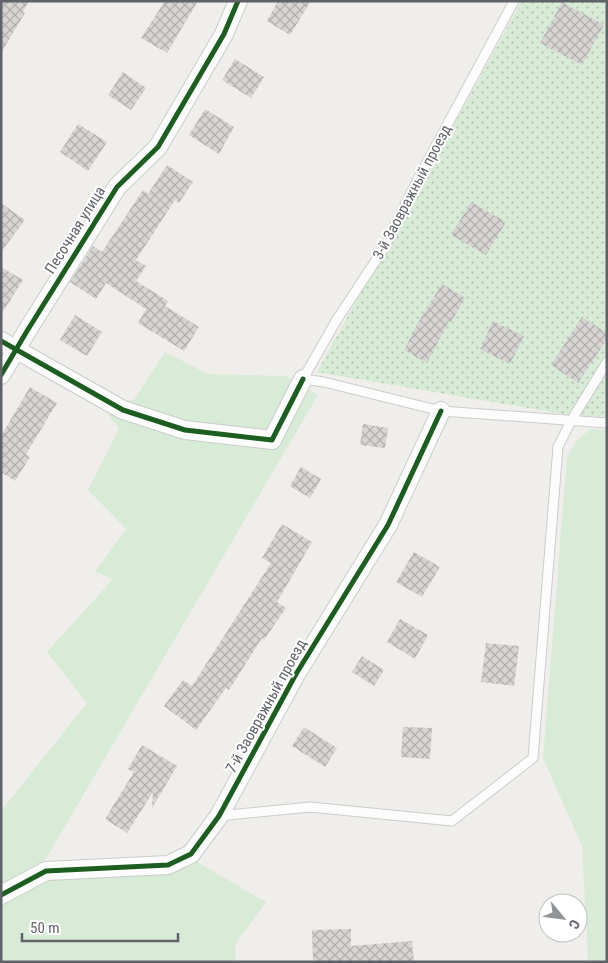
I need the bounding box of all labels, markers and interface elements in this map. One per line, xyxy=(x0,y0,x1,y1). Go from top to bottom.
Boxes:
street label: 3-й Заовражный проезд xyxy=(369,122,455,262)
street label: Песочная улица xyxy=(41,183,109,277)
street label: 7-й Заовражный проезд xyxy=(222,636,310,776)
north arrow xyxy=(538,893,588,943)
scale bar xyxy=(22,910,179,942)
text: С xyxy=(565,917,583,932)
text: 50 m xyxy=(30,919,60,937)

